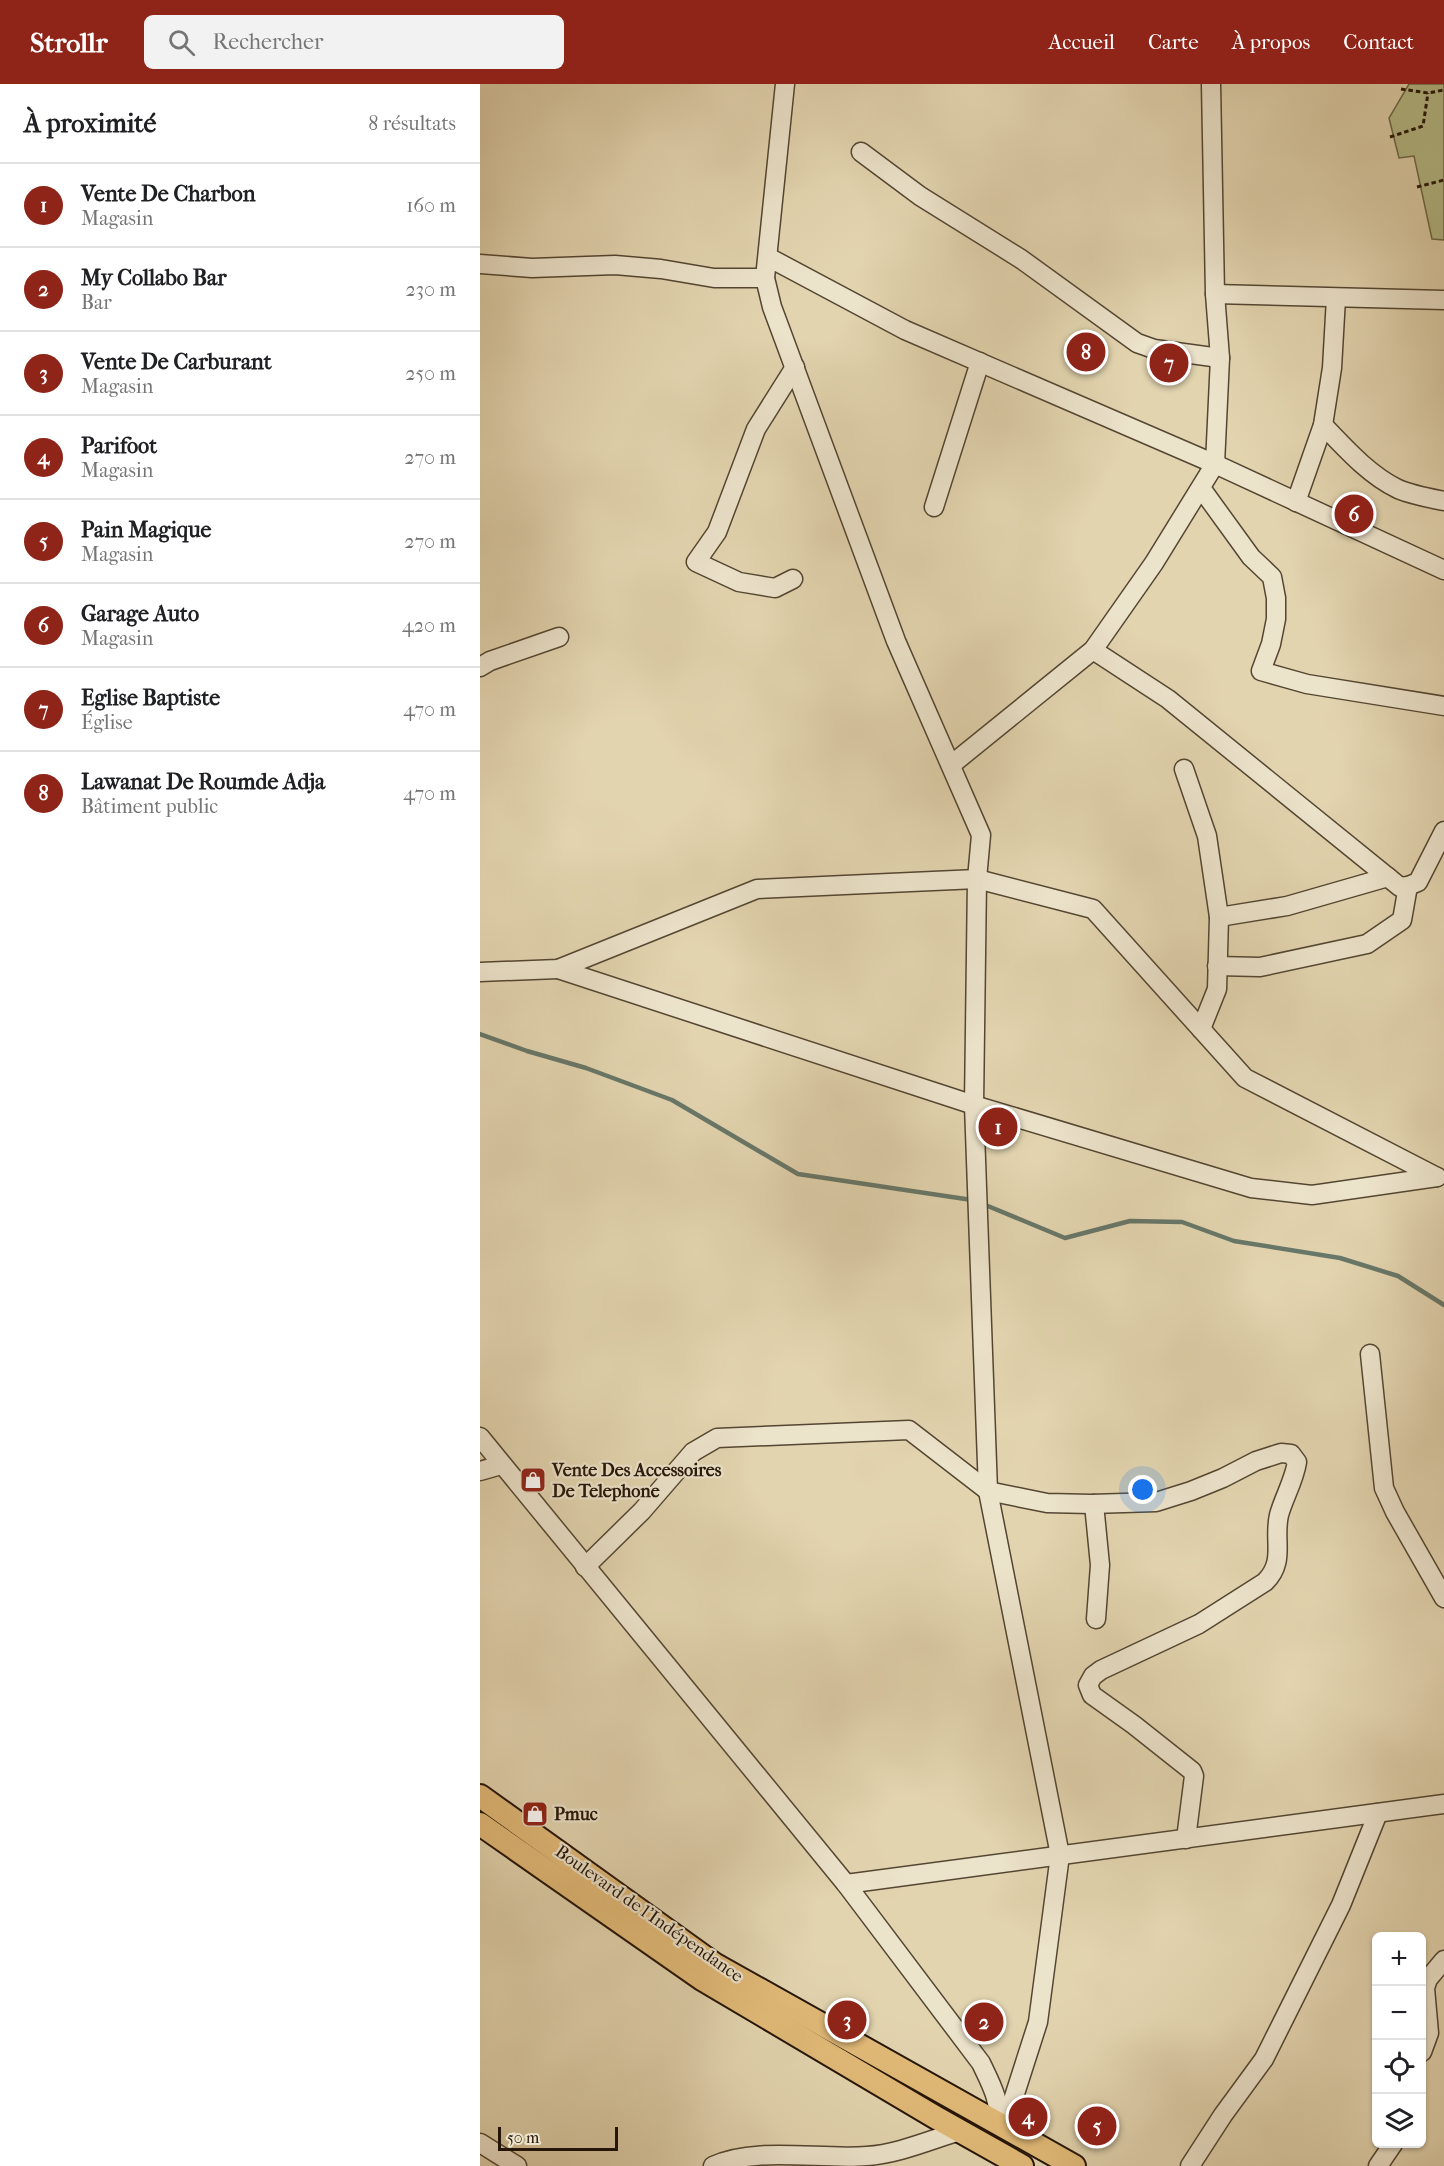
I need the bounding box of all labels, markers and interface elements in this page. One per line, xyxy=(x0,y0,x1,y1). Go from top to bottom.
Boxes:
search box xyxy=(144,15,564,69)
text: Strollr xyxy=(30,26,108,59)
icon: search xyxy=(165,26,198,59)
text: Rechercher xyxy=(213,29,323,55)
text: Accueil xyxy=(1049,30,1115,54)
text: Carte xyxy=(1148,30,1199,54)
text: À propos xyxy=(1232,30,1310,54)
text: Contact xyxy=(1343,30,1414,54)
text: À proximité xyxy=(24,108,156,139)
text: 8 résultats xyxy=(368,112,456,135)
text: Vente De Charbon xyxy=(81,181,255,207)
text: 1 xyxy=(40,194,47,217)
text: 160 m xyxy=(406,194,456,217)
text: Magasin xyxy=(81,207,153,230)
text: My Collabo Bar xyxy=(81,265,227,291)
text: 2 xyxy=(38,278,49,301)
text: 230 m xyxy=(406,278,456,301)
text: Bar xyxy=(81,291,112,314)
pin: 8 xyxy=(1066,330,1106,374)
pin: 7 xyxy=(1150,340,1188,386)
text: Vente De Carburant xyxy=(81,349,272,375)
text: 3 xyxy=(39,362,48,385)
text: 250 m xyxy=(405,362,456,385)
text: Magasin xyxy=(81,375,153,398)
text: Parifoot xyxy=(81,433,157,459)
text: 4 xyxy=(38,446,49,469)
text: 270 m xyxy=(404,446,456,469)
text: Magasin xyxy=(81,459,153,482)
pin: 6 xyxy=(1334,492,1374,536)
text: Pain Magique xyxy=(81,517,211,543)
text: 5 xyxy=(39,530,48,553)
text: 270 m xyxy=(404,530,456,553)
text: Magasin xyxy=(81,543,153,566)
text: Garage Auto xyxy=(81,601,199,627)
text: 6 xyxy=(38,614,49,637)
text: 420 m xyxy=(402,614,456,637)
text: Magasin xyxy=(81,627,153,650)
text: Eglise Baptiste xyxy=(81,685,220,711)
text: 7 xyxy=(39,698,48,721)
text: 470 m xyxy=(403,698,456,721)
text: Église xyxy=(81,711,133,734)
text: Lawanat De Roumde Adja xyxy=(81,769,325,795)
text: 8 xyxy=(38,782,49,805)
text: 470 m xyxy=(403,782,456,805)
text: Bâtiment public xyxy=(81,795,218,818)
pin: 1 xyxy=(978,1104,1018,1150)
place label: Vente Des Accessoires De Telephone xyxy=(551,1460,722,1502)
shop icon: Vente Des Accessoires De Telephone xyxy=(518,1465,548,1495)
your location xyxy=(1128,1475,1157,1504)
shop icon: Pmuc xyxy=(520,1799,550,1829)
place label: Pmuc xyxy=(554,1804,598,1825)
street label: Boulevard de l'Indépendance xyxy=(551,1841,747,1987)
map controls xyxy=(1372,1932,1426,2148)
button: + xyxy=(1372,1932,1426,1986)
button: − xyxy=(1372,1986,1426,2040)
pin: 3 xyxy=(828,1998,866,2042)
pin: 2 xyxy=(964,2000,1004,2044)
button: locate xyxy=(1372,2040,1426,2094)
pin: 4 xyxy=(1008,2094,1048,2140)
button: layers xyxy=(1372,2094,1426,2148)
pin: 5 xyxy=(1078,2104,1116,2148)
scale bar xyxy=(498,2124,618,2152)
text: 50 m xyxy=(507,2128,539,2147)

